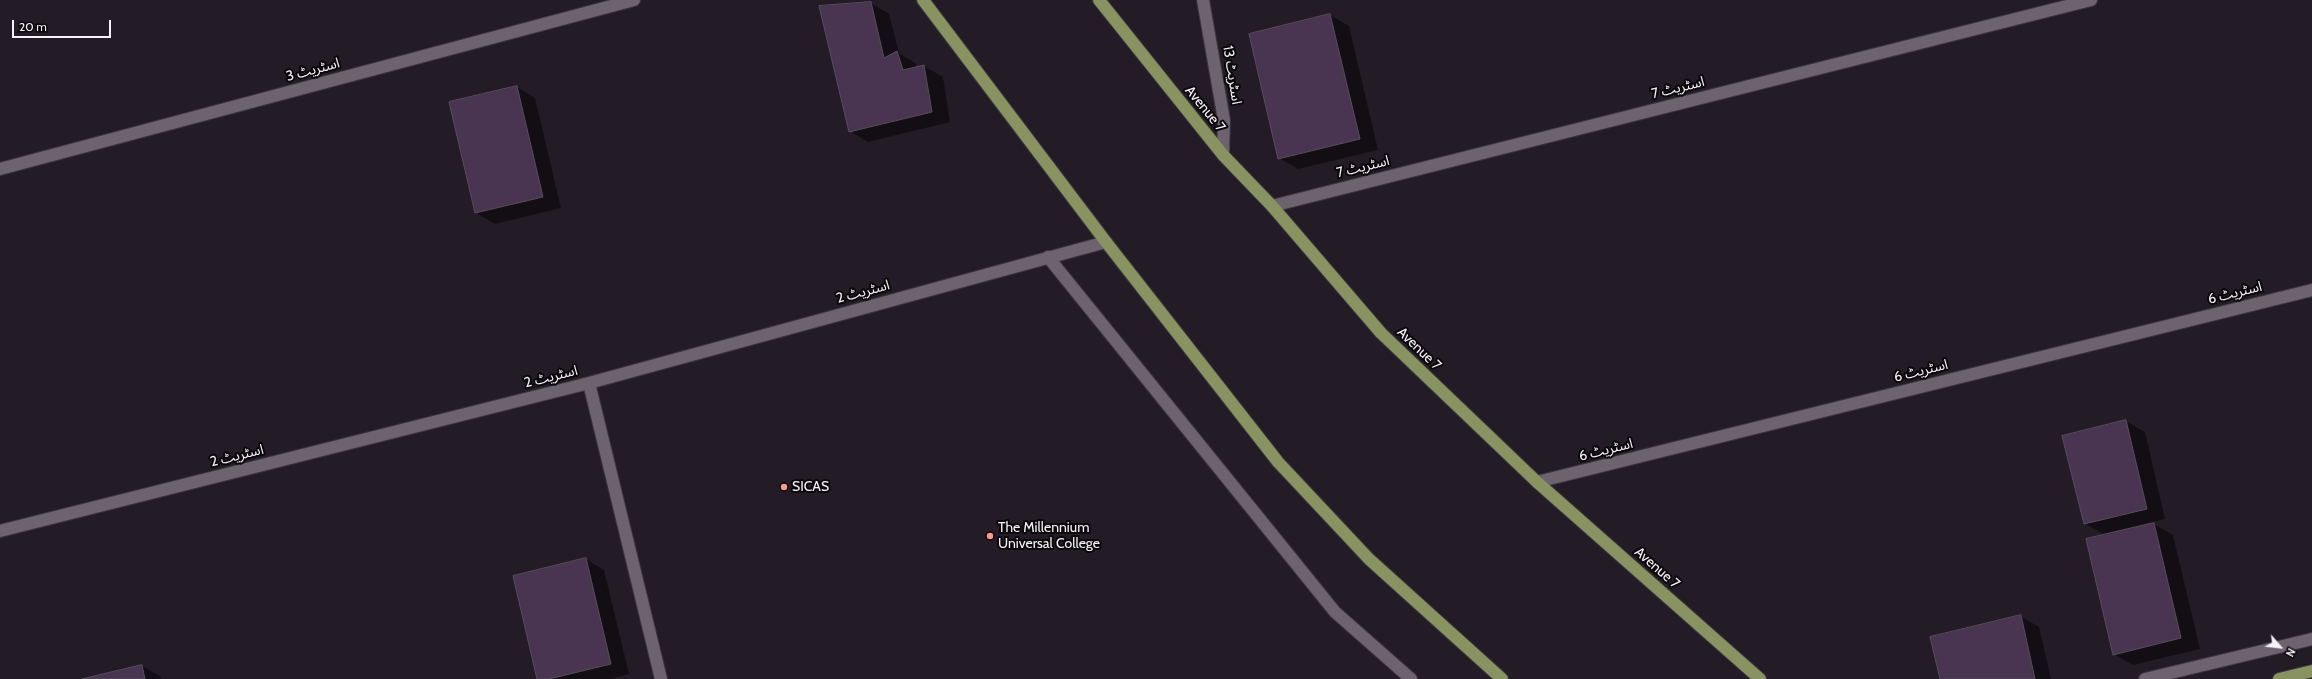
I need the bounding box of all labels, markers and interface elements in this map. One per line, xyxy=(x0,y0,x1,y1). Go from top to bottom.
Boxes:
scale bar xyxy=(14,12,113,38)
text: 20 m xyxy=(19,19,47,34)
street label: اسٹریٹ 13 xyxy=(1219,44,1245,106)
street label: اسٹریٹ 3 xyxy=(284,55,342,85)
street label: اسٹریٹ 7 xyxy=(1650,73,1706,103)
street label: Avenue 7 xyxy=(1181,83,1229,135)
street label: اسٹریٹ 7 xyxy=(1335,152,1391,182)
street label: اسٹریٹ 2 xyxy=(834,277,892,307)
street label: اسٹریٹ 6 xyxy=(2206,278,2264,308)
street label: Avenue 7 xyxy=(1394,324,1444,374)
street label: اسٹریٹ 6 xyxy=(1892,356,1950,386)
street label: اسٹریٹ 2 xyxy=(522,362,580,392)
street label: اسٹریٹ 6 xyxy=(1577,435,1635,465)
street label: اسٹریٹ 2 xyxy=(208,441,266,471)
place label: SICAS xyxy=(792,479,829,495)
marker: SICAS xyxy=(779,482,789,492)
place label: The Millennium Universal College xyxy=(998,520,1100,552)
marker: The Millennium Universal College xyxy=(985,531,995,541)
street label: Avenue 7 xyxy=(1631,544,1683,592)
north arrow xyxy=(2260,627,2300,667)
text: N xyxy=(2283,646,2299,659)

